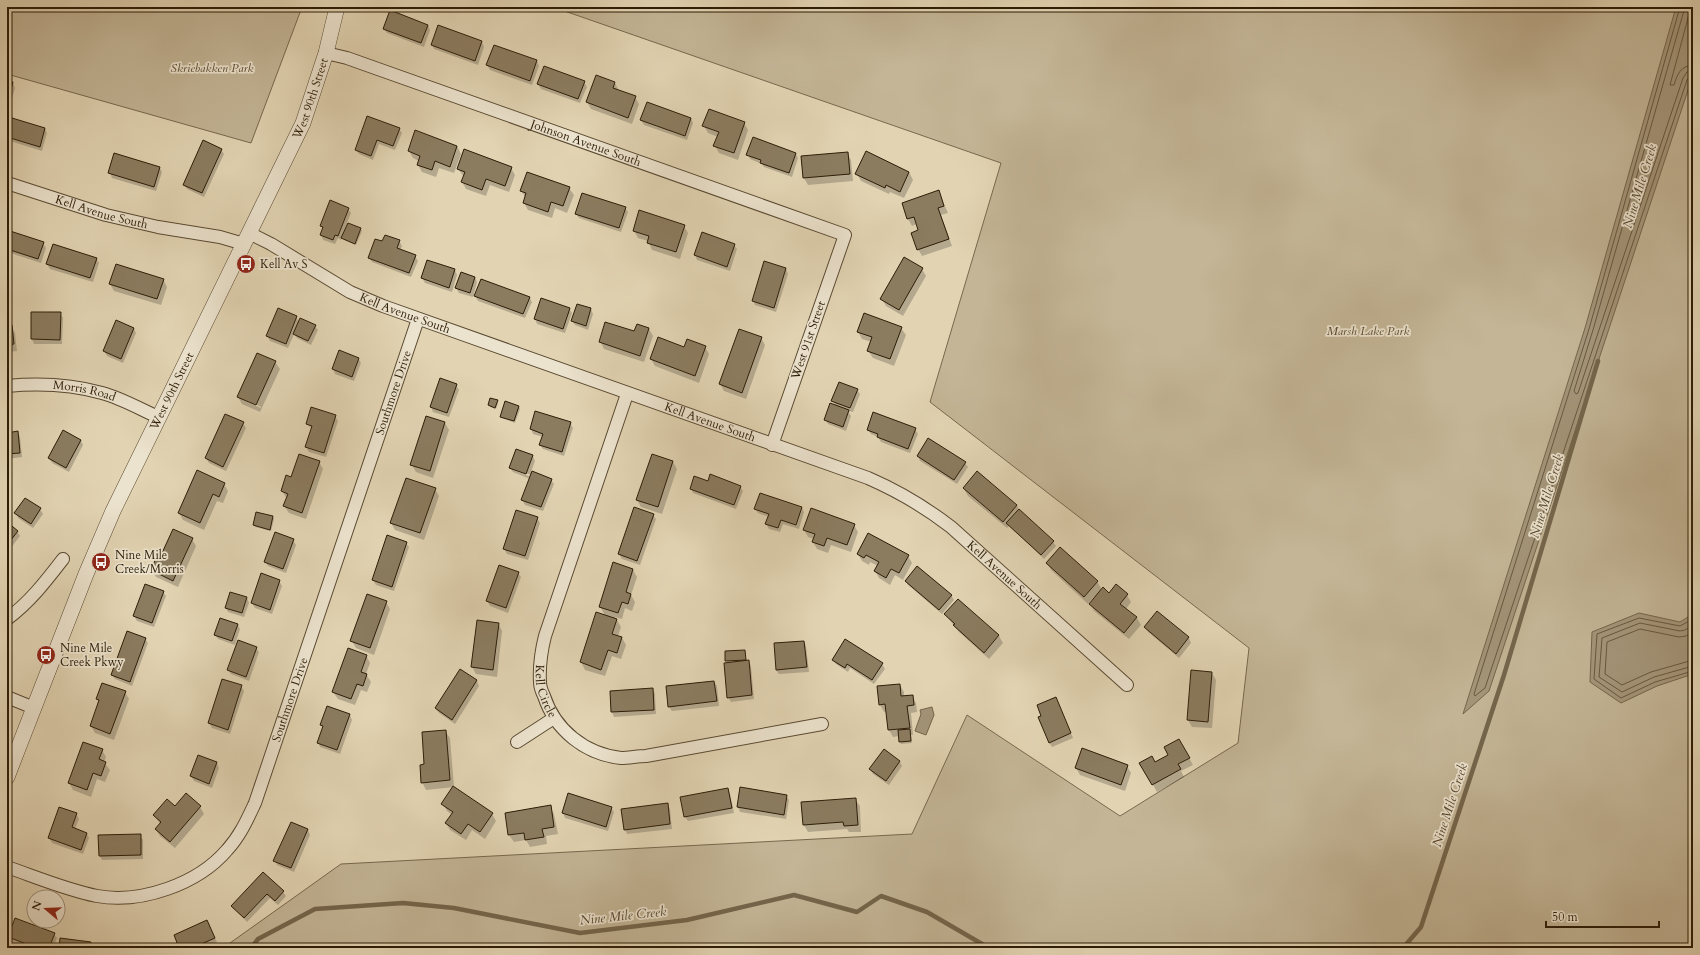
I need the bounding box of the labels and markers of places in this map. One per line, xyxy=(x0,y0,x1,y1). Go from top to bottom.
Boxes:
bus stop icon: Kell Av S xyxy=(235,253,257,275)
place label: Kell Av S xyxy=(260,256,308,272)
place label: Nine Mile Creek/Morris xyxy=(115,547,184,577)
bus stop icon: Nine Mile Creek/Morris xyxy=(90,551,112,573)
place label: Nine Mile Creek Pkwy xyxy=(60,640,124,670)
bus stop icon: Nine Mile Creek Pkwy xyxy=(35,644,57,666)

